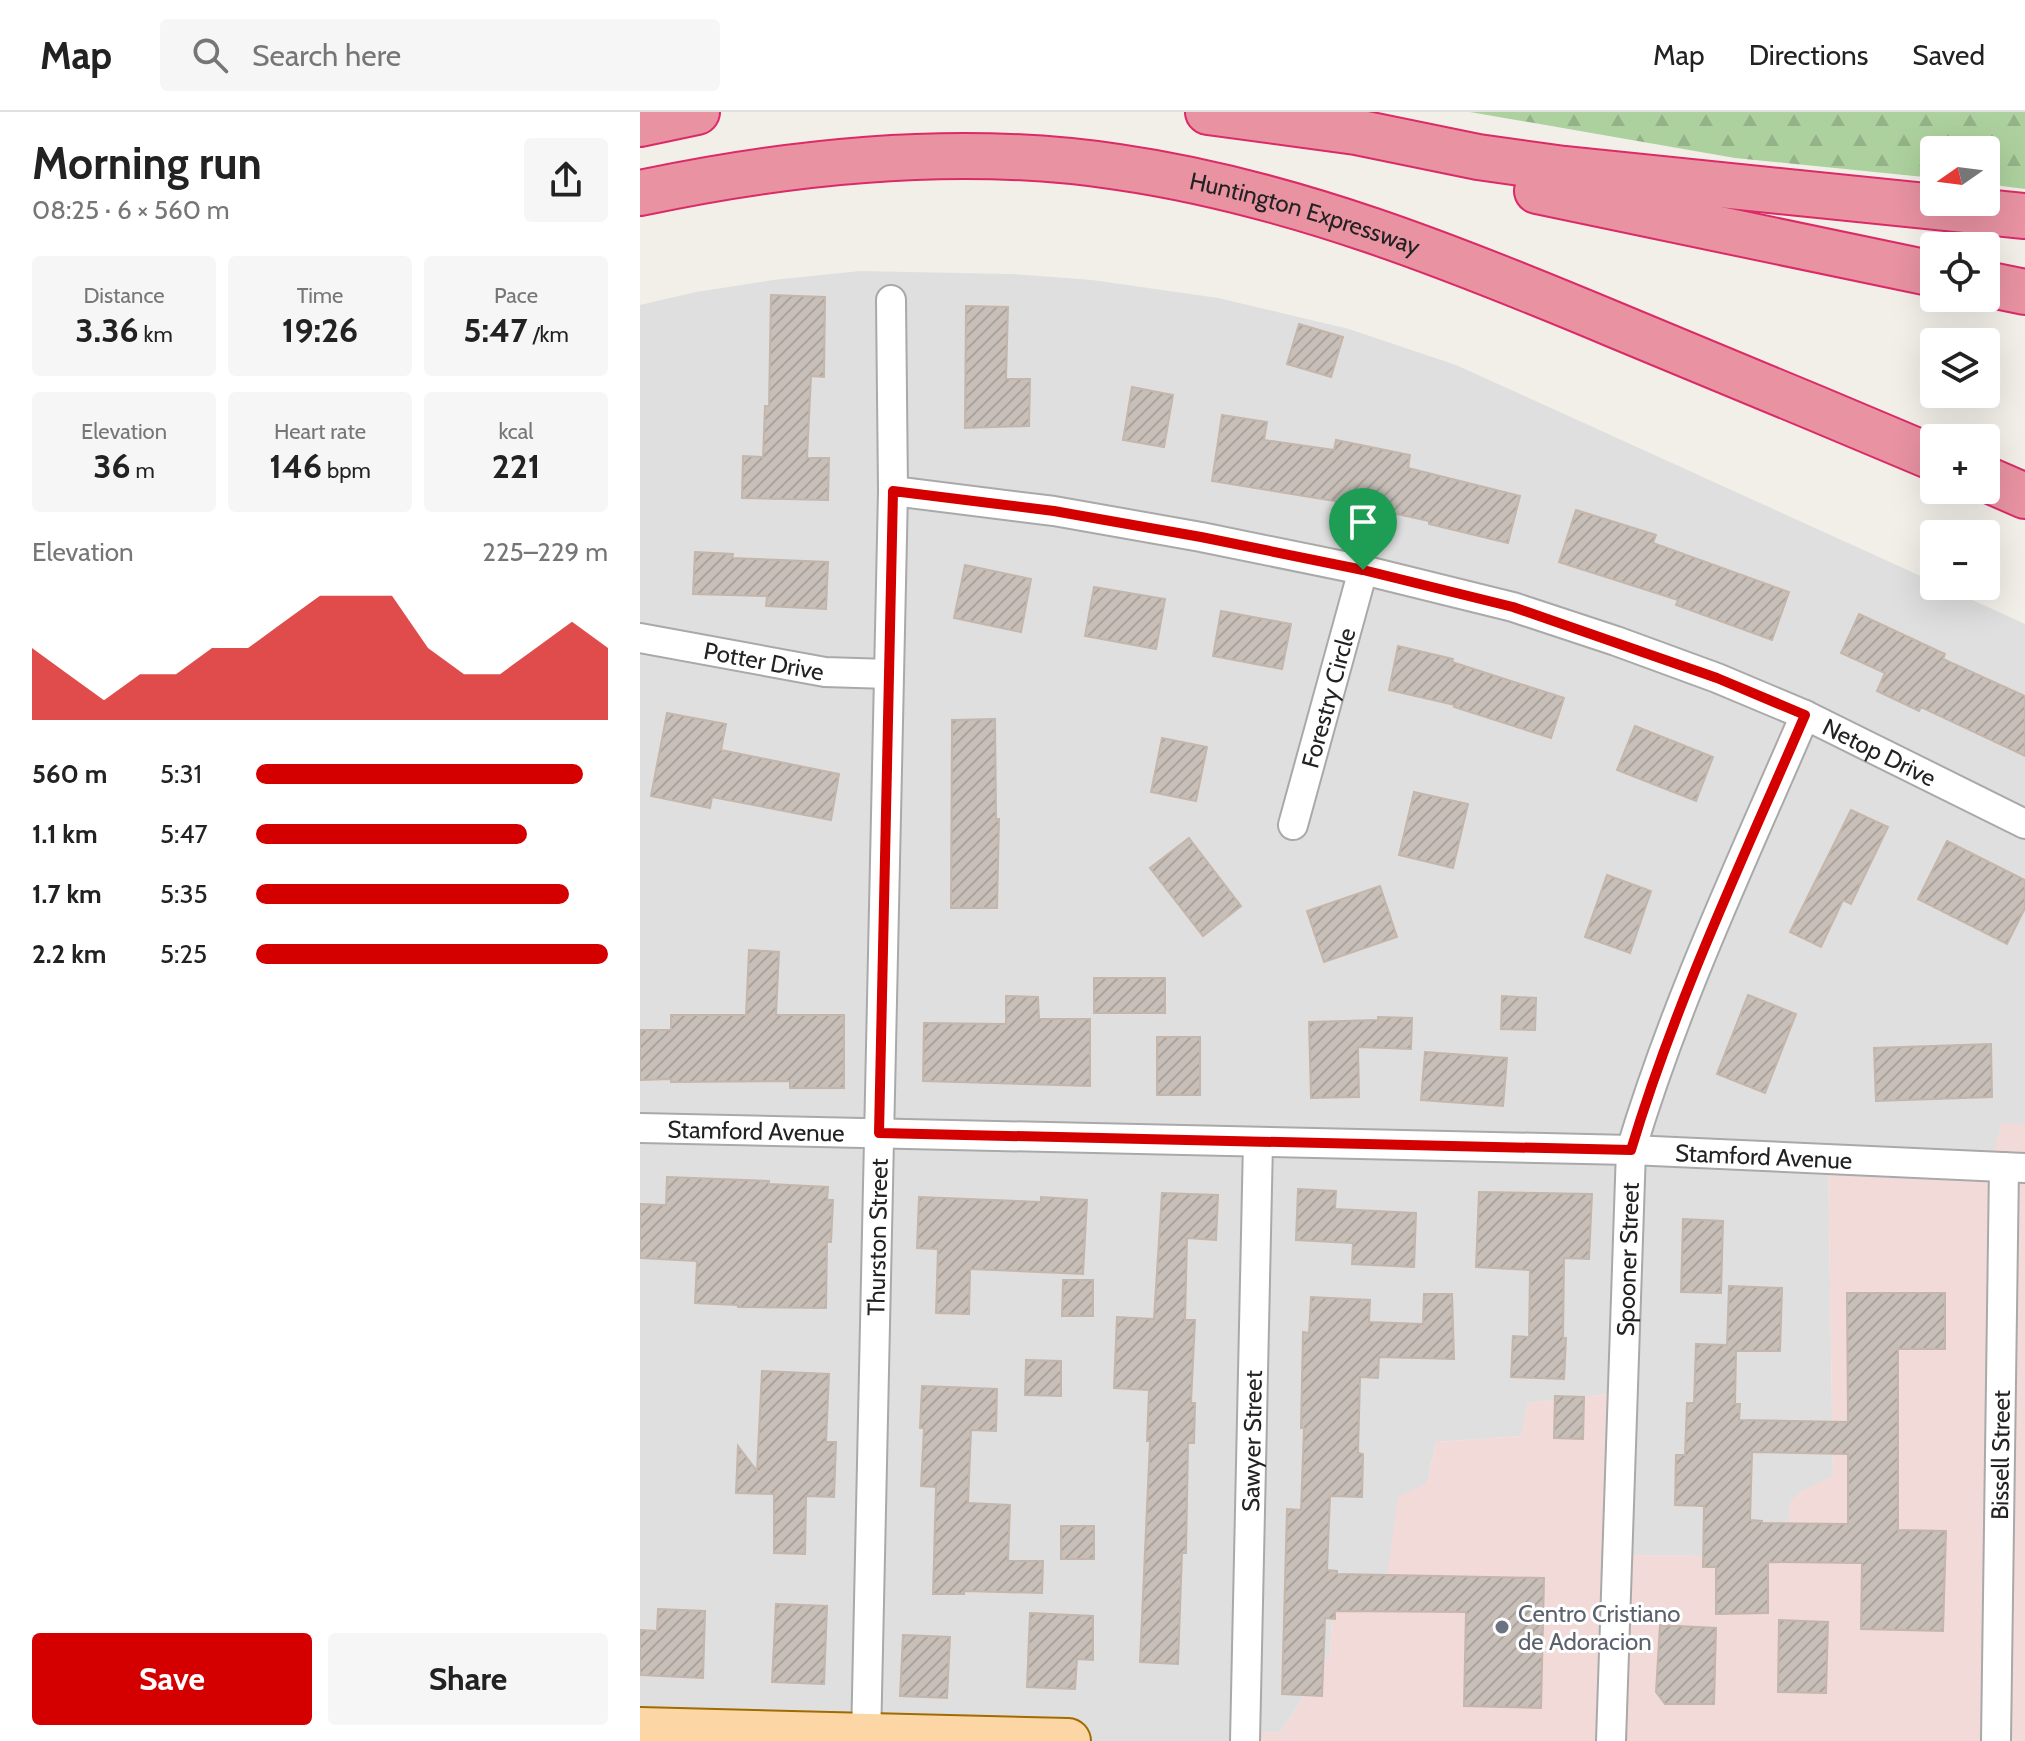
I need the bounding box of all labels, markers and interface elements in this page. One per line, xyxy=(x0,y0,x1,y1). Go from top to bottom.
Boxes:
search box xyxy=(160,19,720,91)
text: Map xyxy=(40,32,112,79)
icon: search xyxy=(188,33,232,77)
text: Search here xyxy=(252,37,401,74)
text: Map xyxy=(1653,38,1705,72)
text: Directions xyxy=(1749,38,1868,72)
text: Saved xyxy=(1912,38,1985,72)
north arrow xyxy=(1920,136,2000,216)
map controls xyxy=(1920,136,2000,600)
text: Morning run xyxy=(32,137,262,190)
button: share xyxy=(524,138,608,222)
street label: Huntington Expressway xyxy=(1187,166,1424,261)
text: 08:25 · 6 × 560 m xyxy=(32,194,230,226)
button: locate xyxy=(1920,232,2000,312)
text: Distance xyxy=(84,282,164,309)
text: Time xyxy=(297,282,343,309)
text: Pace xyxy=(494,282,538,309)
text: 3.36 xyxy=(75,309,139,351)
text: 19:26 xyxy=(282,309,358,351)
text: 5:47 xyxy=(463,309,528,351)
text: km xyxy=(139,321,173,348)
text: /km xyxy=(528,321,569,348)
button: layers xyxy=(1920,328,2000,408)
text: Elevation xyxy=(81,418,167,445)
text: Heart rate xyxy=(274,418,366,445)
text: kcal xyxy=(498,418,534,445)
button: + xyxy=(1920,424,2000,504)
text: 36 xyxy=(93,445,131,487)
text: 146 xyxy=(269,445,322,487)
text: 221 xyxy=(492,445,540,487)
text: m xyxy=(131,457,155,484)
text: bpm xyxy=(322,457,371,484)
pin xyxy=(1329,488,1397,570)
icon: arrive xyxy=(1341,500,1385,544)
button: − xyxy=(1920,520,2000,600)
text: Elevation xyxy=(32,536,134,568)
text: 225–229 m xyxy=(482,536,608,568)
street label: Forestry Circle xyxy=(1295,624,1361,771)
street label: Potter Drive xyxy=(701,636,826,686)
street label: Netop Drive xyxy=(1818,712,1941,792)
text: 560 m xyxy=(32,758,107,790)
text: 5:31 xyxy=(160,758,202,790)
text: 1.1 km xyxy=(32,818,98,850)
text: 5:47 xyxy=(160,818,208,850)
text: 1.7 km xyxy=(32,878,102,910)
text: 5:35 xyxy=(160,878,208,910)
text: 2.2 km xyxy=(32,938,106,970)
text: 5:25 xyxy=(160,938,207,970)
street label: Stamford Avenue xyxy=(667,1114,845,1147)
street label: Stamford Avenue xyxy=(1674,1138,1853,1175)
street label: Thurston Street xyxy=(861,1158,893,1316)
street label: Spooner Street xyxy=(1610,1182,1644,1337)
street label: Sawyer Street xyxy=(1235,1370,1268,1512)
street label: Bissell Street xyxy=(1985,1390,2015,1520)
place label: Centro Cristiano de Adoracion xyxy=(1518,1599,1680,1656)
marker: Centro Cristiano de Adoracion xyxy=(1493,1618,1511,1636)
button: Save xyxy=(32,1633,312,1725)
button: Share xyxy=(328,1633,608,1725)

